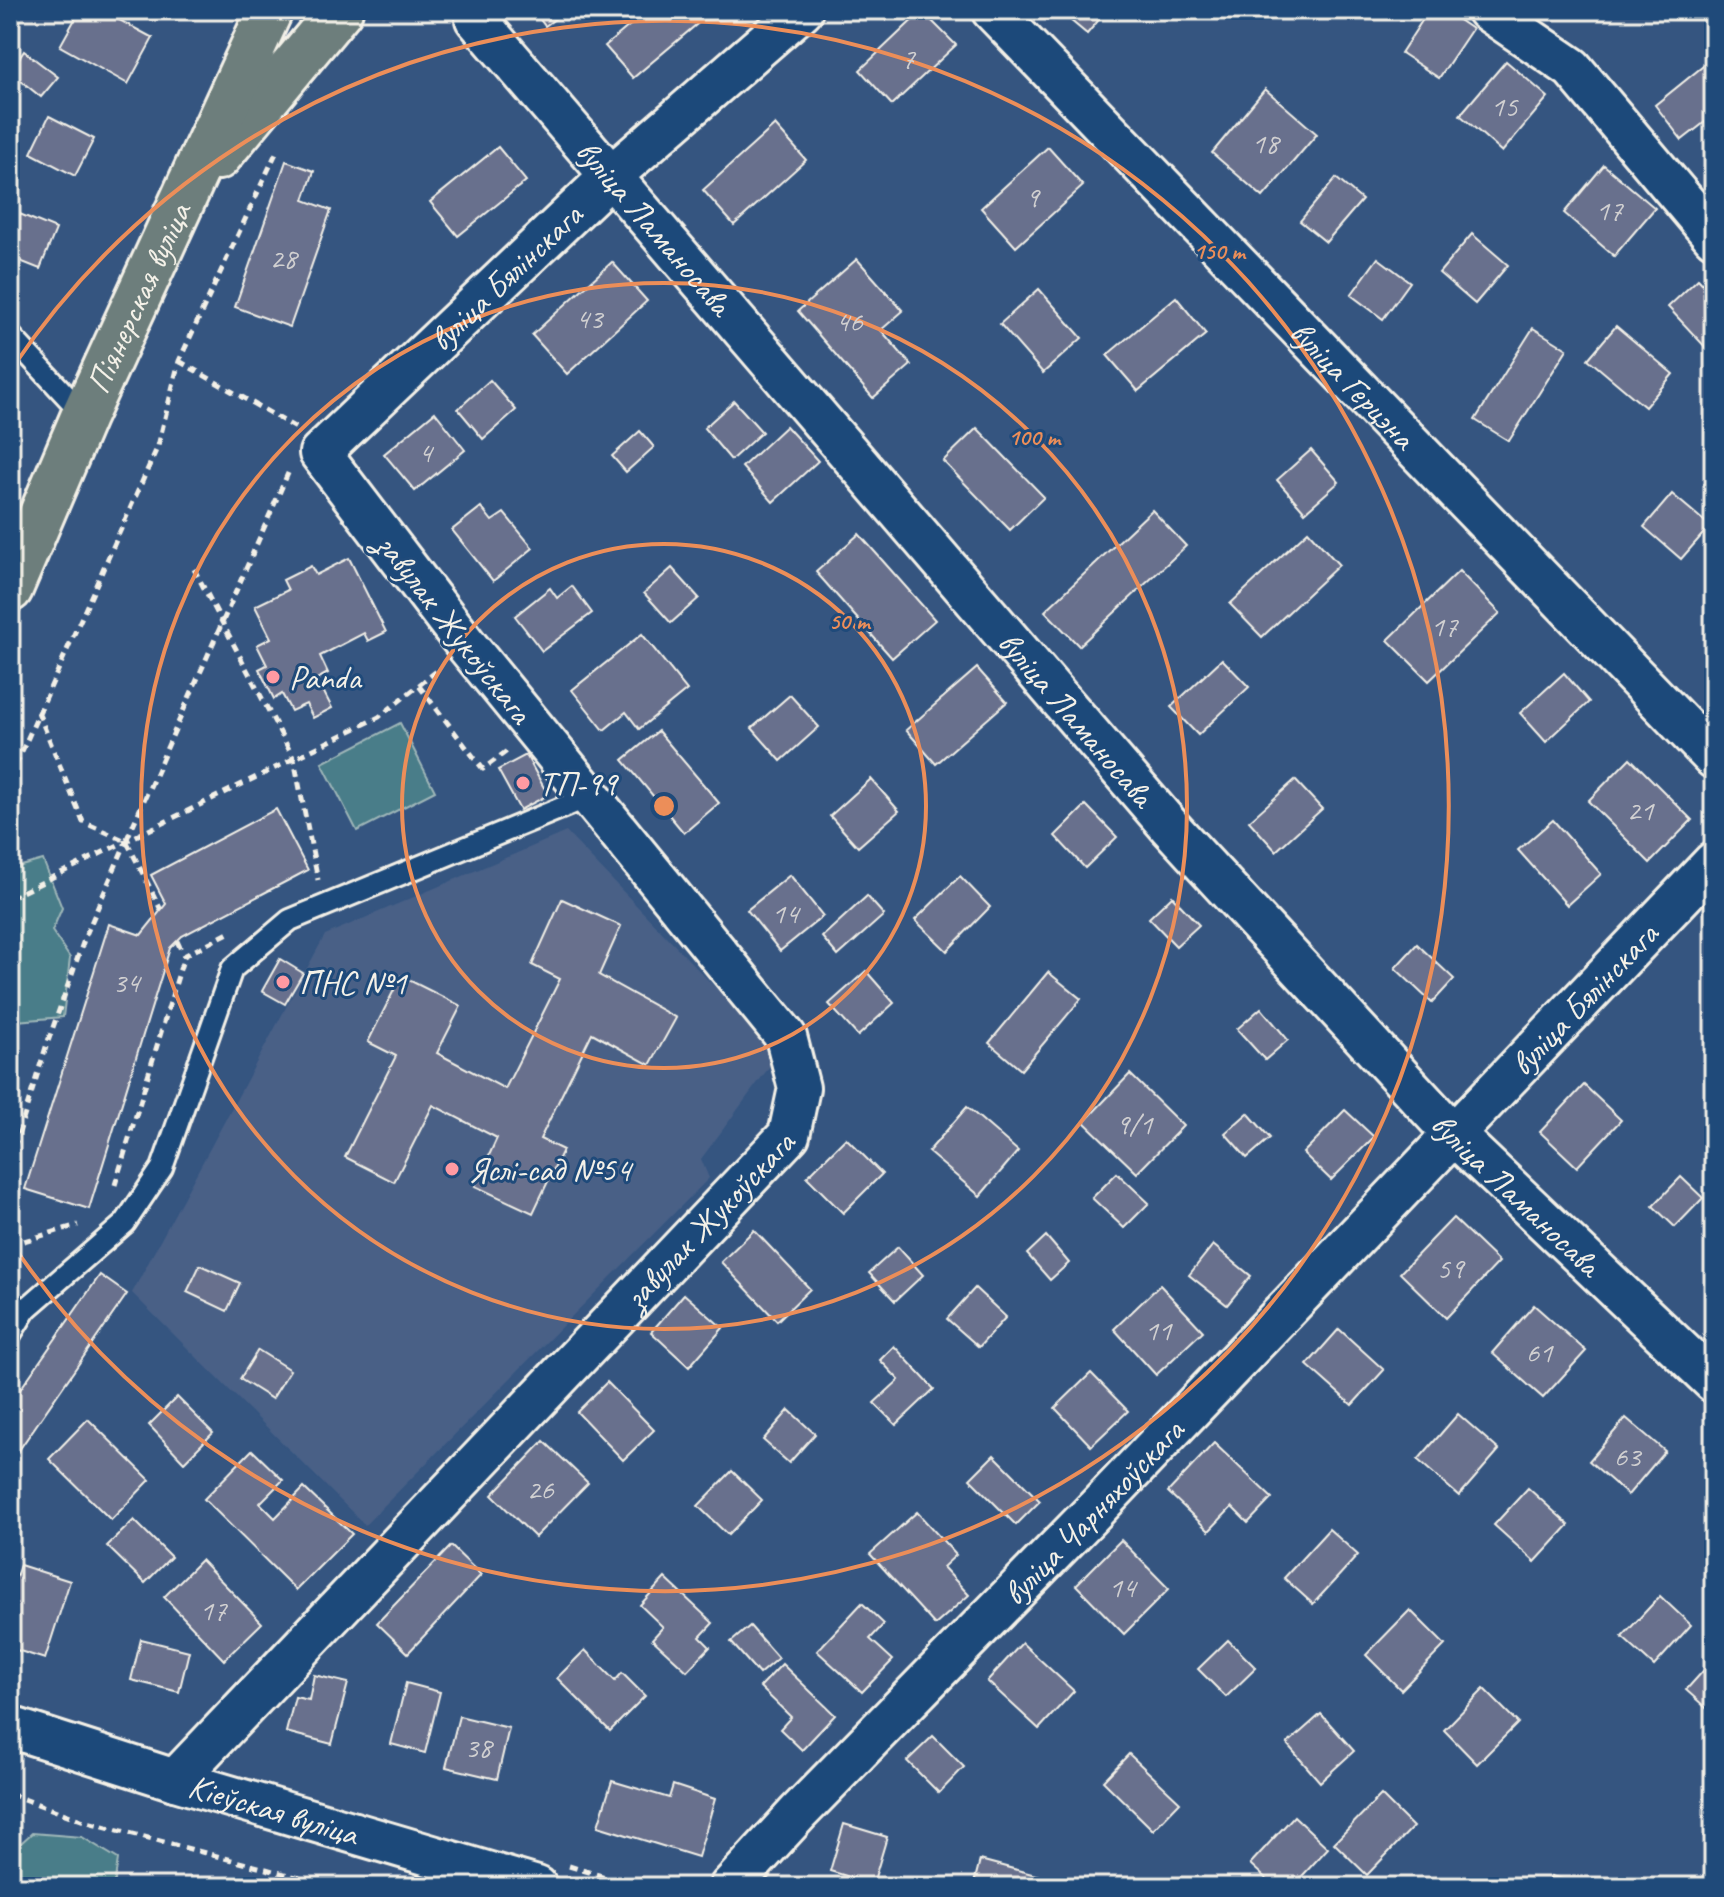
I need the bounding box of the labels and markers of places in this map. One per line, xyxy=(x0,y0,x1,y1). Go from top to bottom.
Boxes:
place label: Panda xyxy=(289,656,363,699)
marker: Panda xyxy=(264,668,282,686)
place label: ТП-99 xyxy=(539,762,619,805)
marker: ТП-99 xyxy=(514,774,532,792)
centre of rings xyxy=(650,792,678,820)
place label: ПНС №1 xyxy=(299,961,408,1004)
marker: ПНС №1 xyxy=(274,973,292,991)
place label: Яслі-сад №54 xyxy=(468,1148,635,1191)
marker: Яслі-сад №54 xyxy=(443,1160,461,1178)

